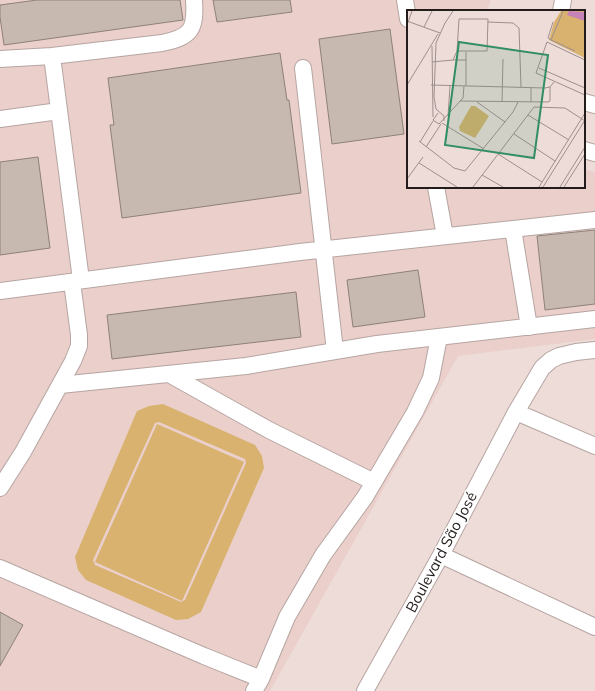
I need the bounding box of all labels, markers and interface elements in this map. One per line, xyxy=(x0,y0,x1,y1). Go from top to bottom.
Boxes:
inset map xyxy=(407,10,585,188)
street label: Boulevard São José xyxy=(401,488,481,616)

